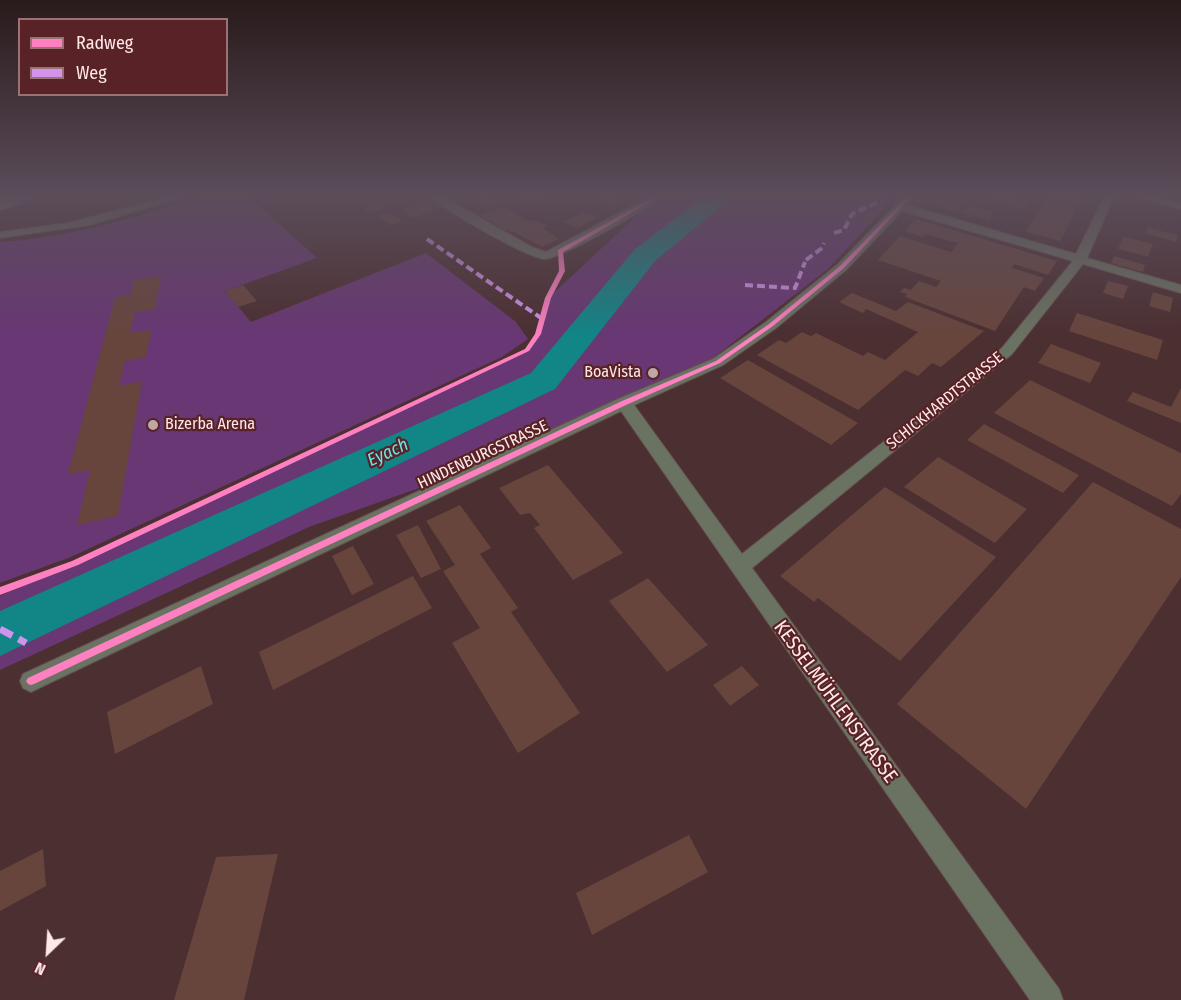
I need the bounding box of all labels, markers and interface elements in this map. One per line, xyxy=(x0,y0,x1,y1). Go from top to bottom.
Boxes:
legend xyxy=(18,18,228,96)
text: Radweg xyxy=(76,32,133,54)
text: Weg xyxy=(76,62,107,84)
street label: SCHICKHARDTSTRASSE xyxy=(883,348,1007,454)
place label: BoaVista xyxy=(584,363,641,383)
marker: BoaVista xyxy=(646,366,660,380)
place label: Bizerba Arena xyxy=(165,415,255,435)
street label: HINDENBURGSTRASSE xyxy=(415,416,551,494)
marker: Bizerba Arena xyxy=(146,418,160,432)
water label: Eyach xyxy=(364,434,412,472)
street label: KESSELMÜHLENSTRASSE xyxy=(768,616,902,788)
north arrow xyxy=(18,922,78,982)
text: N xyxy=(32,958,49,979)

